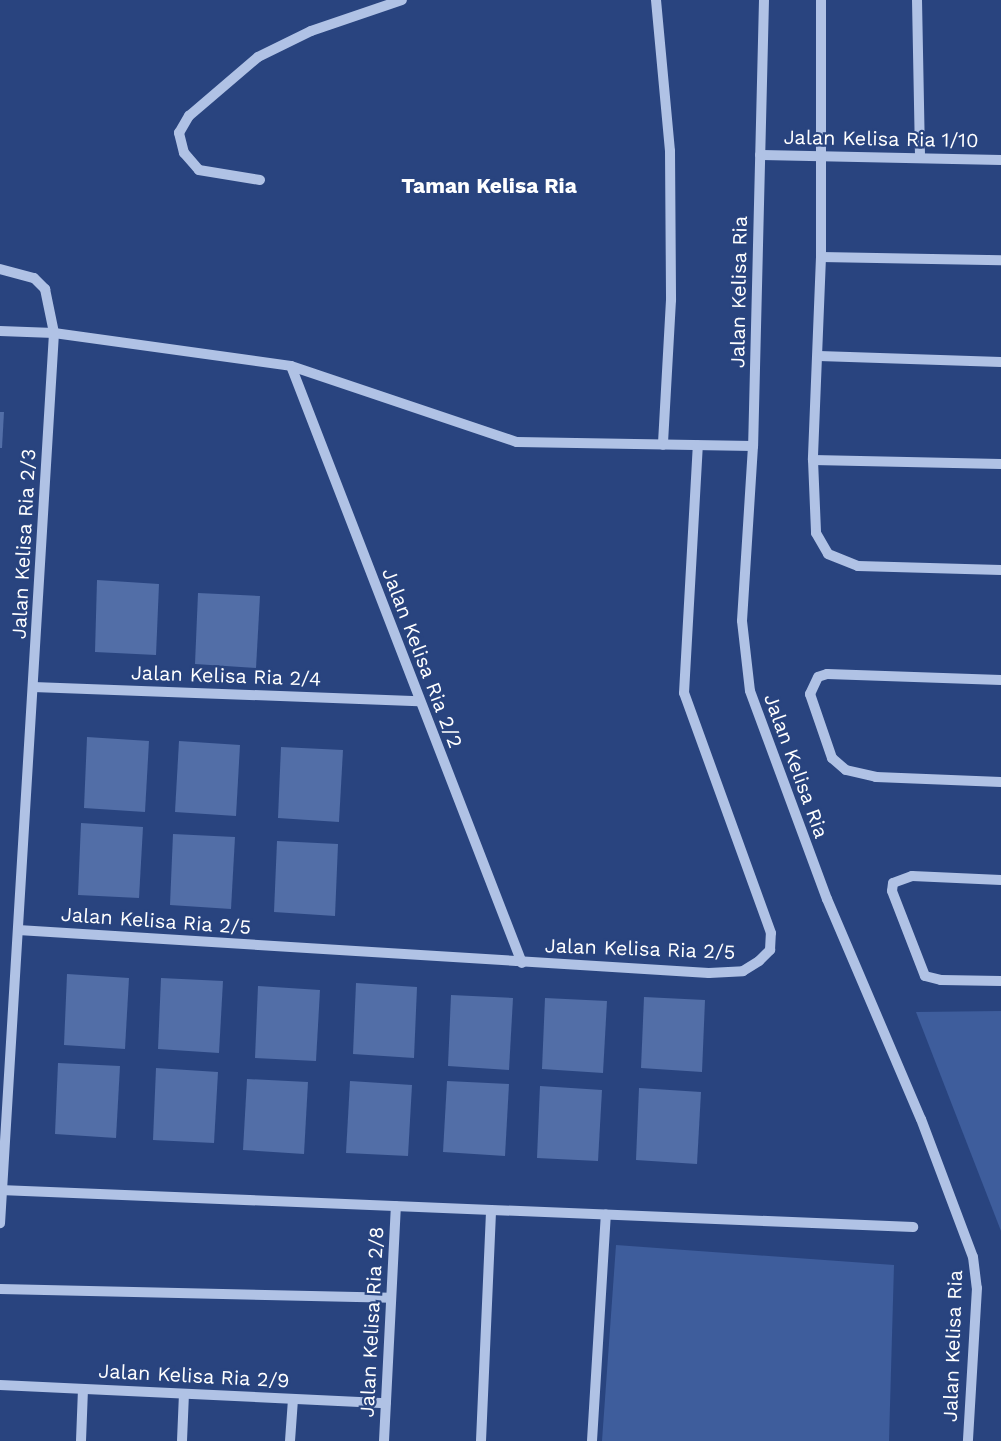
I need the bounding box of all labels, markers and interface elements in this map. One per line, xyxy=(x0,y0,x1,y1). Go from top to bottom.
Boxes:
street label: Jalan Kelisa Ria 1/10 xyxy=(783,125,979,153)
district label: Taman Kelisa Ria xyxy=(401,173,577,199)
street label: Jalan Kelisa Ria xyxy=(726,215,752,369)
street label: Jalan Kelisa Ria 2/3 xyxy=(7,448,41,640)
street label: Jalan Kelisa Ria 2/2 xyxy=(376,564,468,752)
street label: Jalan Kelisa Ria 2/4 xyxy=(130,661,322,691)
street label: Jalan Kelisa Ria xyxy=(759,690,833,842)
street label: Jalan Kelisa Ria 2/5 xyxy=(60,902,252,940)
street label: Jalan Kelisa Ria 2/5 xyxy=(544,934,736,964)
street label: Jalan Kelisa Ria 2/8 xyxy=(355,1226,389,1418)
street label: Jalan Kelisa Ria xyxy=(938,1269,968,1423)
street label: Jalan Kelisa Ria 2/9 xyxy=(97,1359,291,1393)

